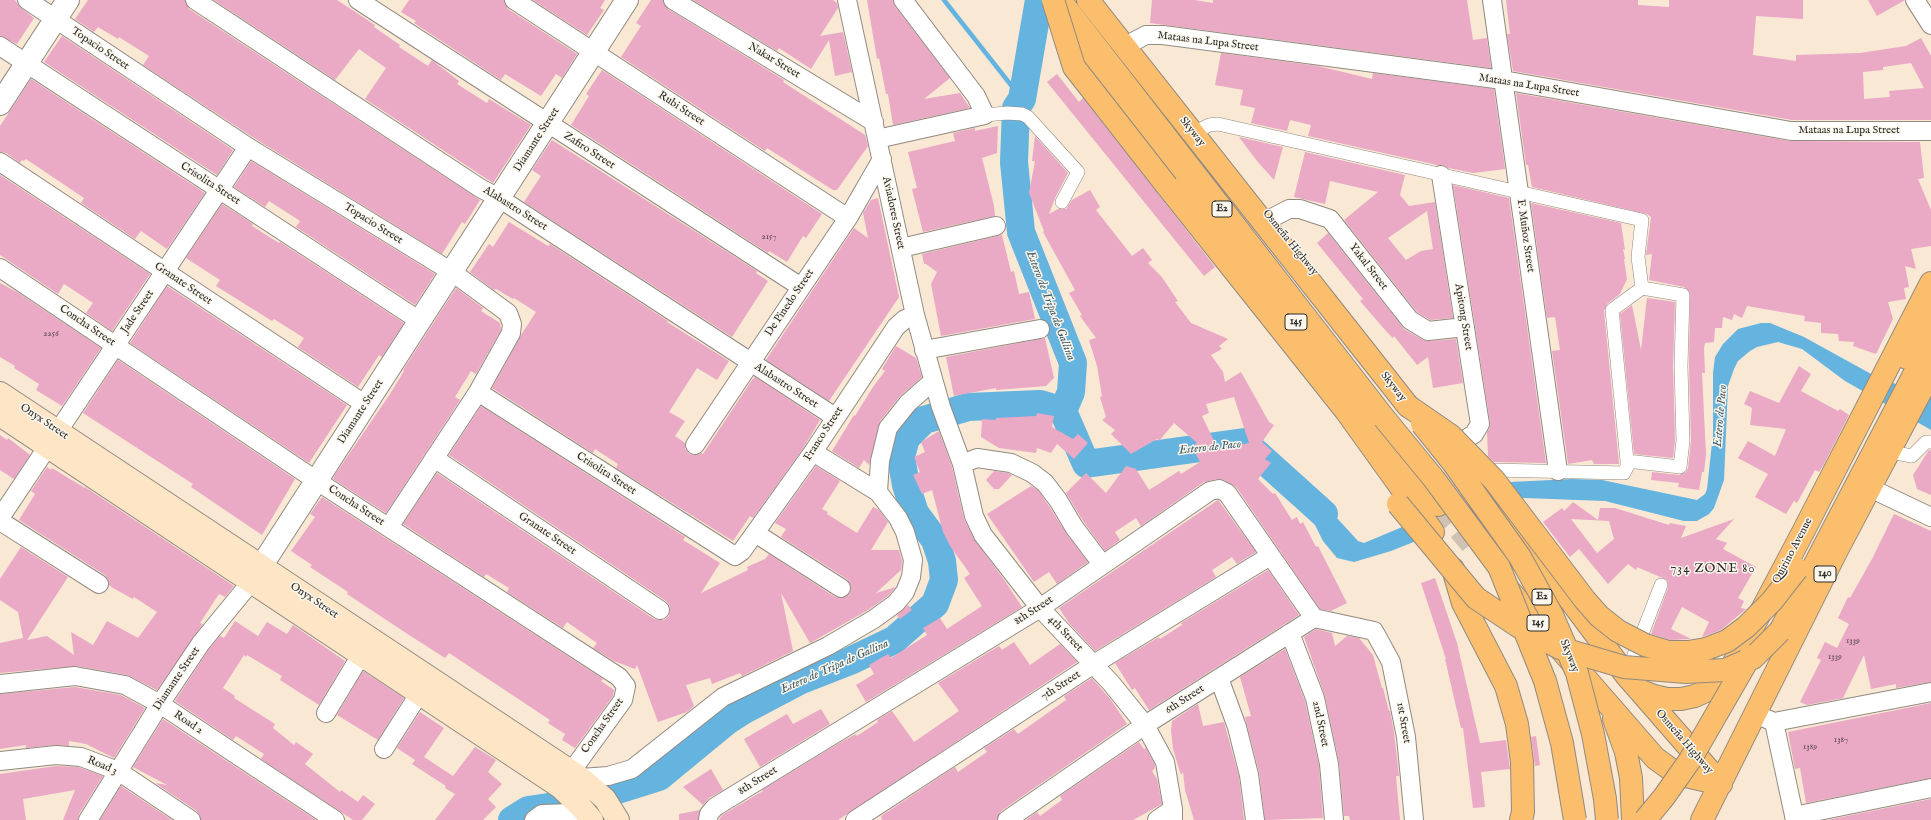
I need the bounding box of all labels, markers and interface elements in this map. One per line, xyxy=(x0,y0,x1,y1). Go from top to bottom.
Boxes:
street label: Topacio Street xyxy=(69,25,131,73)
street label: Mataas na Lupa Street xyxy=(1157,29,1259,55)
street label: Nakar Street xyxy=(746,40,802,82)
street label: Mataas na Lupa Street xyxy=(1478,72,1580,100)
street label: Rubi Street xyxy=(655,89,707,129)
street label: Diamante Street xyxy=(511,105,563,175)
street label: Skyway xyxy=(1176,114,1208,150)
street label: Mataas na Lupa Street xyxy=(1798,124,1900,138)
street label: Zafiro Street xyxy=(561,130,617,172)
street label: Crisolita Street xyxy=(178,160,242,208)
street label: Aviadores Street xyxy=(879,175,907,251)
street label: Alabastro Street xyxy=(480,184,550,234)
street label: F. Muñoz Street xyxy=(1513,199,1537,273)
street label: Topacio Street xyxy=(341,201,405,247)
road number: E2 xyxy=(1212,201,1232,217)
street label: Osmeña Highway xyxy=(1259,207,1321,279)
house number: 2157 xyxy=(761,232,777,242)
street label: Yakal Street xyxy=(1346,241,1390,293)
water label: Estero de Tripa de Gallina xyxy=(1022,249,1078,363)
street label: Granate Street xyxy=(152,260,214,308)
street label: De Pinedo Street xyxy=(763,267,817,339)
street label: Apitong Street xyxy=(1451,283,1475,351)
street label: Jade Street xyxy=(119,288,157,336)
street label: Concha Street xyxy=(57,302,117,350)
road number: 145 xyxy=(1285,314,1307,330)
house number: 2256 xyxy=(43,329,59,339)
street label: Alabastro Street xyxy=(752,361,820,411)
street label: Skyway xyxy=(1377,369,1409,405)
street label: Diamante Street xyxy=(335,377,387,447)
water label: Estero de Paco xyxy=(1711,384,1731,448)
street label: Onyx Street xyxy=(17,401,71,443)
street label: Franco Street xyxy=(802,404,846,464)
water label: Estero de Paco xyxy=(1178,438,1242,458)
street label: Crisolita Street xyxy=(574,450,638,498)
street label: Concha Street xyxy=(325,483,387,529)
street label: Granate Street xyxy=(516,510,578,558)
street label: Quirino Avenue xyxy=(1770,516,1816,586)
district label: 734 ZONE 80 xyxy=(1670,561,1756,577)
road number: 140 xyxy=(1814,566,1836,582)
street label: Onyx Street xyxy=(287,580,341,622)
road number: E2 xyxy=(1532,589,1552,605)
street label: 8th Street xyxy=(1012,594,1056,628)
street label: 4th Street xyxy=(1045,613,1085,655)
road number: 145 xyxy=(1527,615,1549,631)
house number: 1339 xyxy=(1846,636,1860,646)
water label: Estero de Tripa de Gallina xyxy=(779,637,891,697)
street label: Skyway xyxy=(1556,638,1582,674)
street label: Diamante Street xyxy=(151,645,203,713)
house number: 1339 xyxy=(1828,652,1842,662)
street label: 7th Street xyxy=(1039,668,1083,704)
street label: 6th Street xyxy=(1163,682,1207,718)
street label: Concha Street xyxy=(579,696,627,756)
street label: 2nd Street xyxy=(1309,700,1331,748)
street label: 1st Street xyxy=(1393,701,1413,745)
street label: Osmeña Highway xyxy=(1653,707,1715,777)
street label: Road 2 xyxy=(171,708,205,738)
house number: 1387 xyxy=(1834,735,1848,745)
house number: 1389 xyxy=(1803,742,1817,752)
street label: Road 3 xyxy=(85,754,119,778)
street label: 8th Street xyxy=(736,764,780,798)

